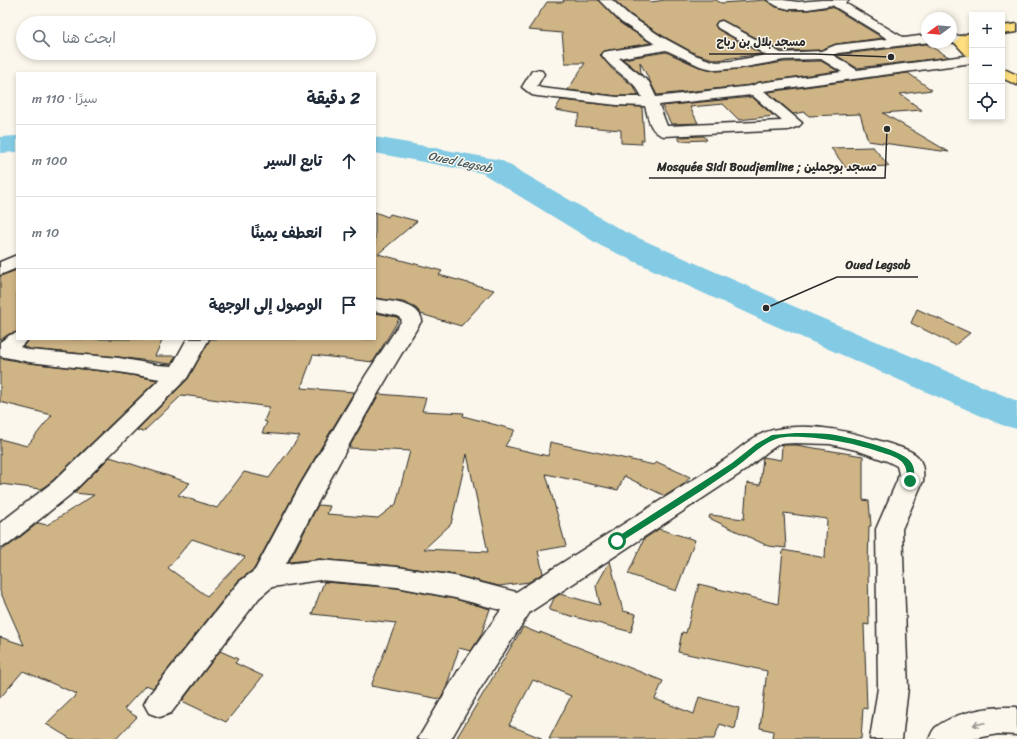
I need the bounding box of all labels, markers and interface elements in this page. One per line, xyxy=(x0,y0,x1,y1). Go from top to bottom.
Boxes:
north arrow xyxy=(921,12,957,48)
map controls xyxy=(969,12,1005,120)
button: + xyxy=(969,12,1005,48)
search box xyxy=(16,16,376,60)
text: ابحث هنا xyxy=(62,25,116,51)
icon: search xyxy=(30,27,52,49)
callout: مسجد بلال بن رباح xyxy=(709,30,814,54)
text: مسجد بلال بن رباح xyxy=(716,31,806,53)
button: − xyxy=(969,48,1005,84)
text: 2 دقيقة xyxy=(307,83,360,113)
button: locate xyxy=(969,84,1005,120)
text: سيرًا · 110 m xyxy=(32,87,98,110)
water label: Oued Legsob xyxy=(426,145,495,180)
text: تابع السير xyxy=(265,148,322,174)
text: 100 m xyxy=(32,149,67,172)
icon: ahead xyxy=(338,150,360,172)
callout: Mosquée Sidi Boudjemline ; مسجد بوجملين xyxy=(649,154,885,178)
text: Mosquée Sidi Boudjemline ; مسجد بوجملين xyxy=(656,156,877,178)
text: انعطف يمينًا xyxy=(251,220,322,246)
text: 10 m xyxy=(32,221,59,244)
icon: right xyxy=(338,222,360,244)
callout: Oued Legsob xyxy=(837,253,918,277)
text: Oued Legsob xyxy=(845,254,911,276)
text: الوصول إلى الوجهة xyxy=(209,292,322,318)
icon: arrive xyxy=(338,294,360,316)
route end xyxy=(901,472,919,490)
route start xyxy=(608,532,626,550)
one-way arrow xyxy=(973,720,986,728)

